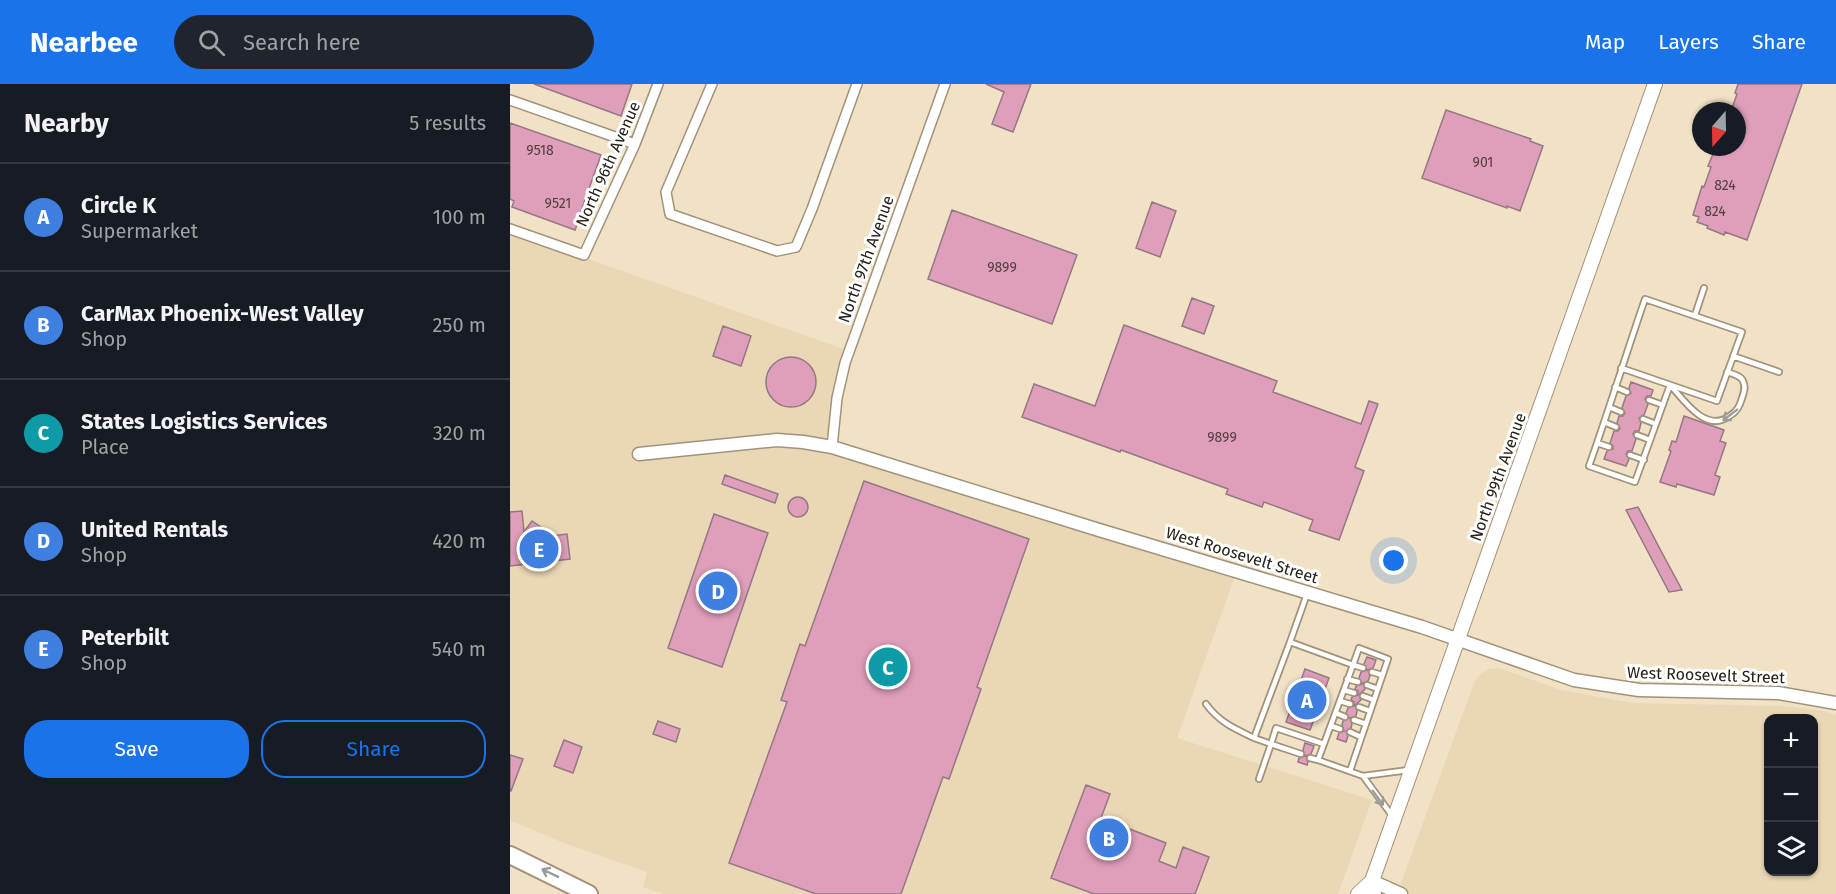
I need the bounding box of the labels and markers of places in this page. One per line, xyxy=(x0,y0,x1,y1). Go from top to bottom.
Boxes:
pin: E xyxy=(519,526,558,572)
pin: D xyxy=(698,568,738,614)
pin: C xyxy=(868,644,908,690)
pin: A xyxy=(1288,678,1326,722)
pin: B xyxy=(1090,816,1128,861)

